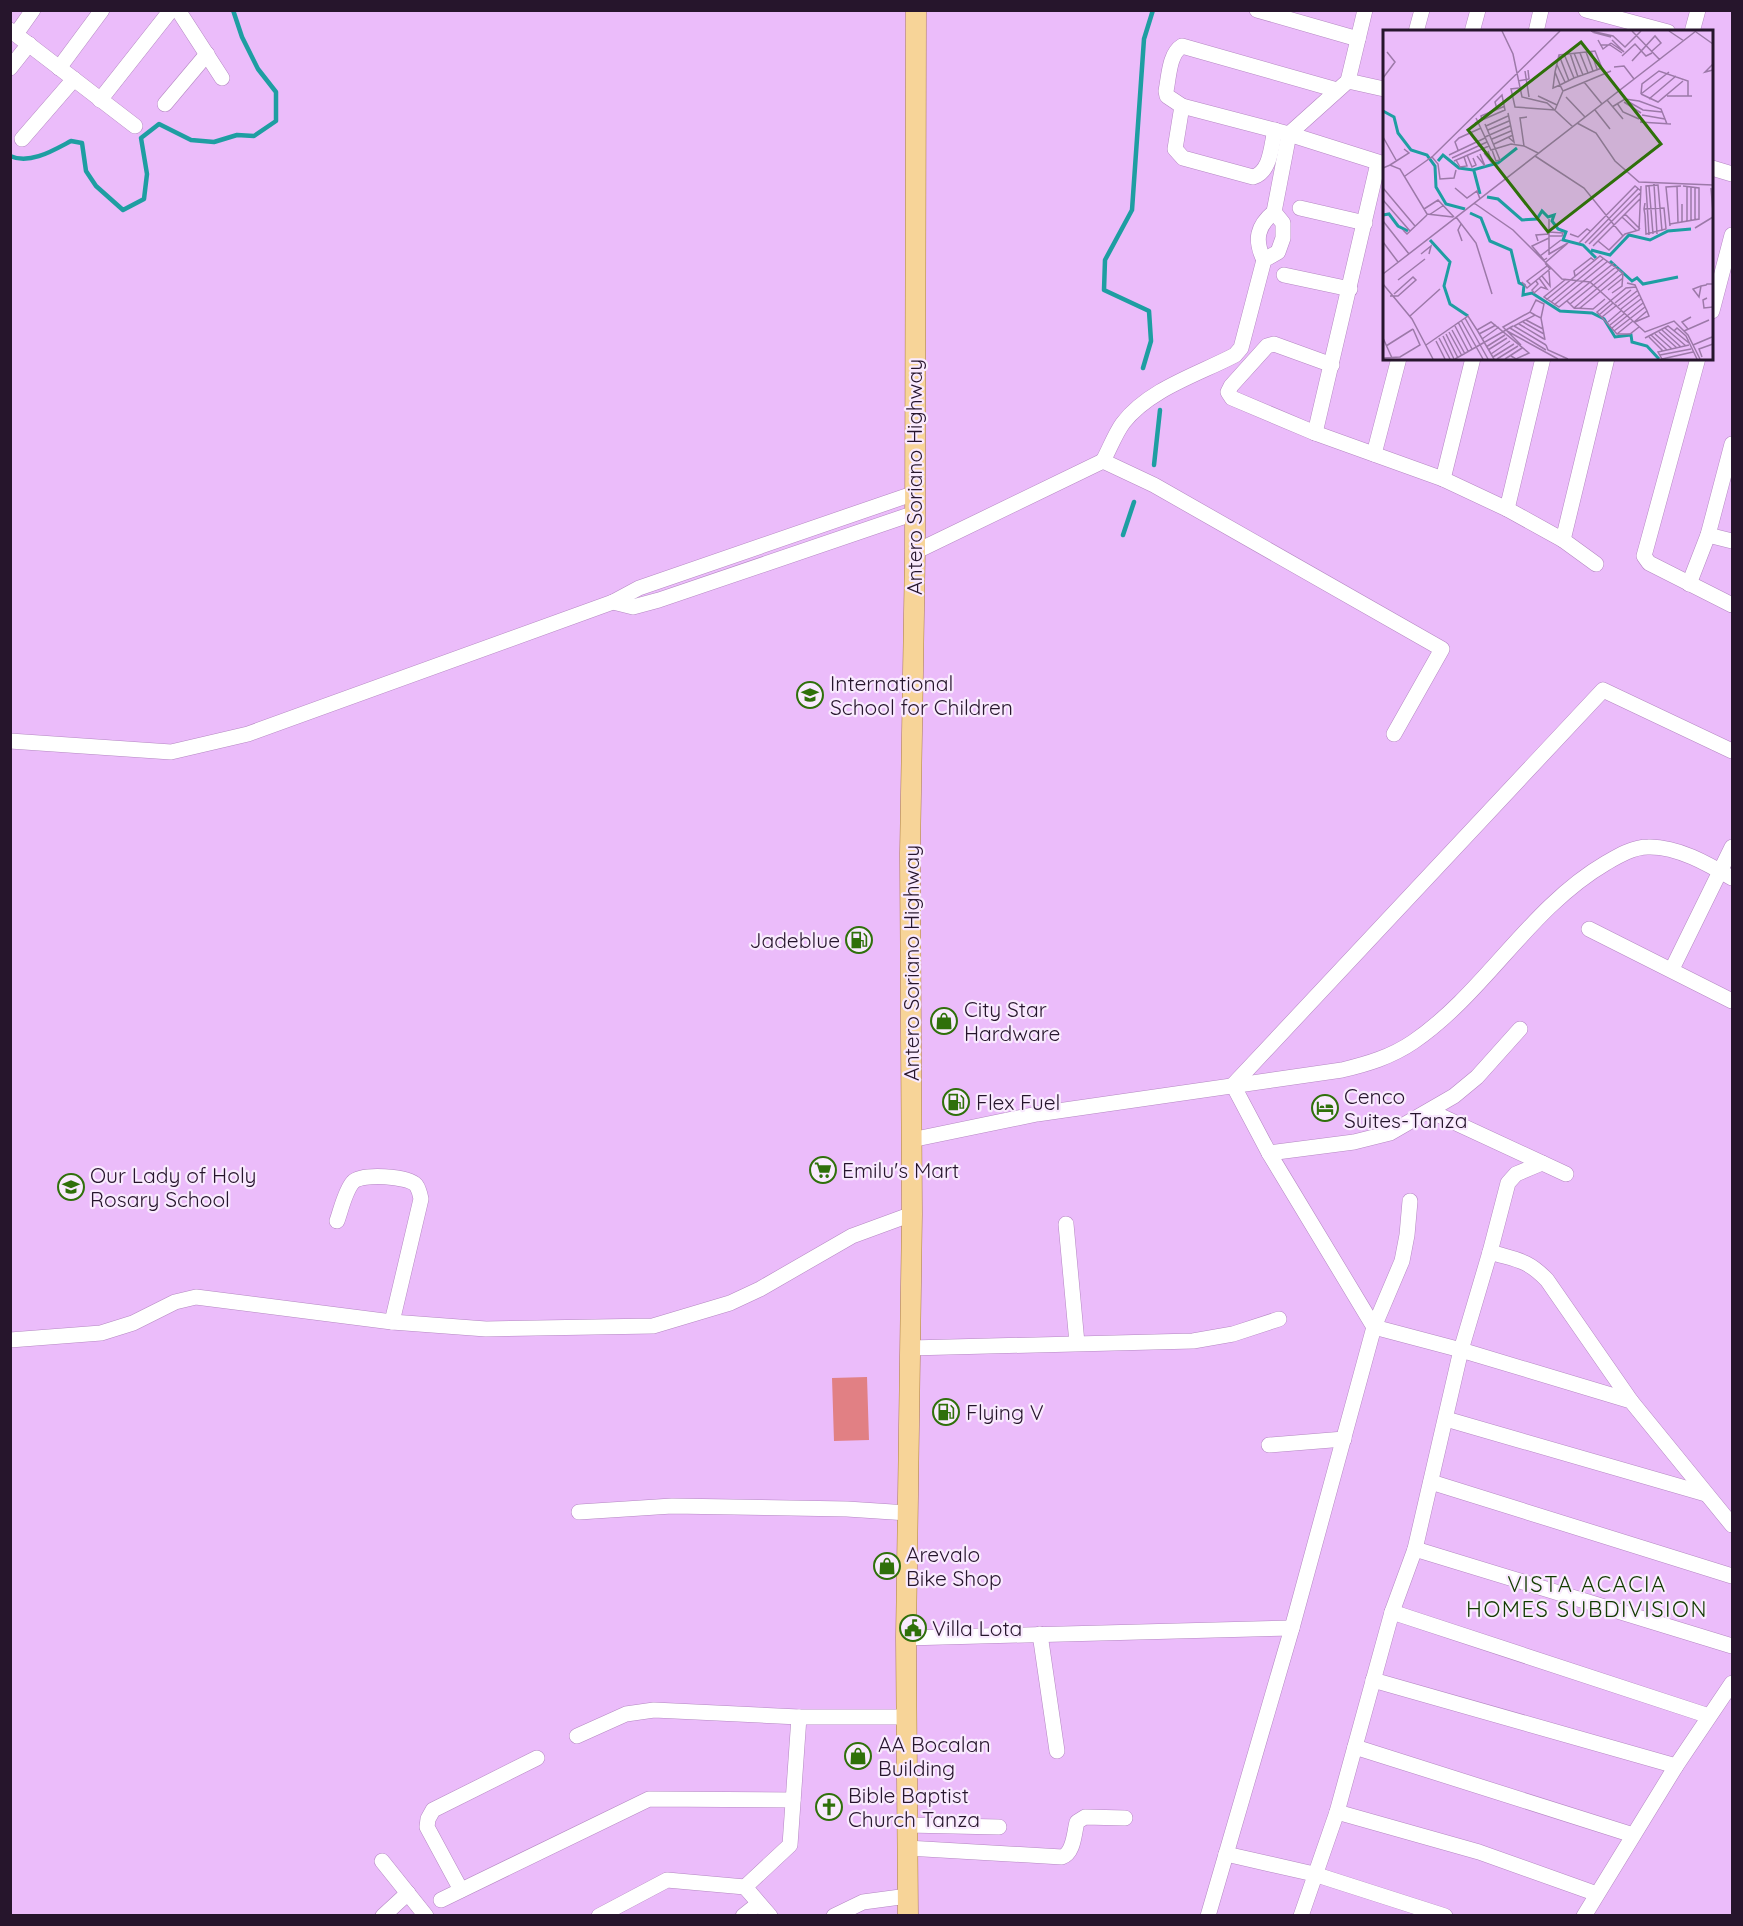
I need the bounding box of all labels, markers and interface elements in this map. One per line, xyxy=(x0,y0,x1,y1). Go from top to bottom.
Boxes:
inset map xyxy=(1383,30,1713,360)
street label: Antero Soriano Highway xyxy=(901,359,927,595)
place label: International School for Children xyxy=(830,670,1013,720)
school or university icon: International School for Children xyxy=(795,680,825,710)
street label: Antero Soriano Highway xyxy=(898,845,924,1081)
fuel station icon: Jadeblue xyxy=(844,925,874,955)
place label: Jadeblue xyxy=(749,927,840,953)
place label: City Star Hardware xyxy=(964,996,1060,1046)
shop icon: City Star Hardware xyxy=(929,1006,959,1036)
place label: Cenco Suites-Tanza xyxy=(1344,1083,1467,1133)
fuel station icon: Flex Fuel xyxy=(941,1087,971,1117)
place label: Flex Fuel xyxy=(976,1089,1060,1115)
hotel icon: Cenco Suites-Tanza xyxy=(1310,1093,1340,1123)
supermarket icon: Emilu's Mart xyxy=(808,1155,838,1185)
place label: Emilu's Mart xyxy=(842,1157,959,1183)
place label: Our Lady of Holy Rosary School xyxy=(90,1162,256,1212)
school or university icon: Our Lady of Holy Rosary School xyxy=(56,1172,86,1202)
fuel station icon: Flying V xyxy=(931,1397,961,1427)
place label: Flying V xyxy=(966,1399,1044,1425)
place label: Arevalo Bike Shop xyxy=(906,1541,1002,1591)
shop icon: Arevalo Bike Shop xyxy=(872,1551,902,1581)
district label: VISTA ACACIA HOMES SUBDIVISION xyxy=(1466,1570,1708,1623)
public building icon: Villa Lota xyxy=(898,1613,928,1643)
place label: Villa Lota xyxy=(932,1615,1022,1641)
place label: AA Bocalan Building xyxy=(878,1731,991,1781)
shop icon: AA Bocalan Building xyxy=(843,1741,873,1771)
place label: Bible Baptist Church Tanza xyxy=(848,1782,980,1832)
church icon: Bible Baptist Church Tanza xyxy=(814,1792,844,1822)

